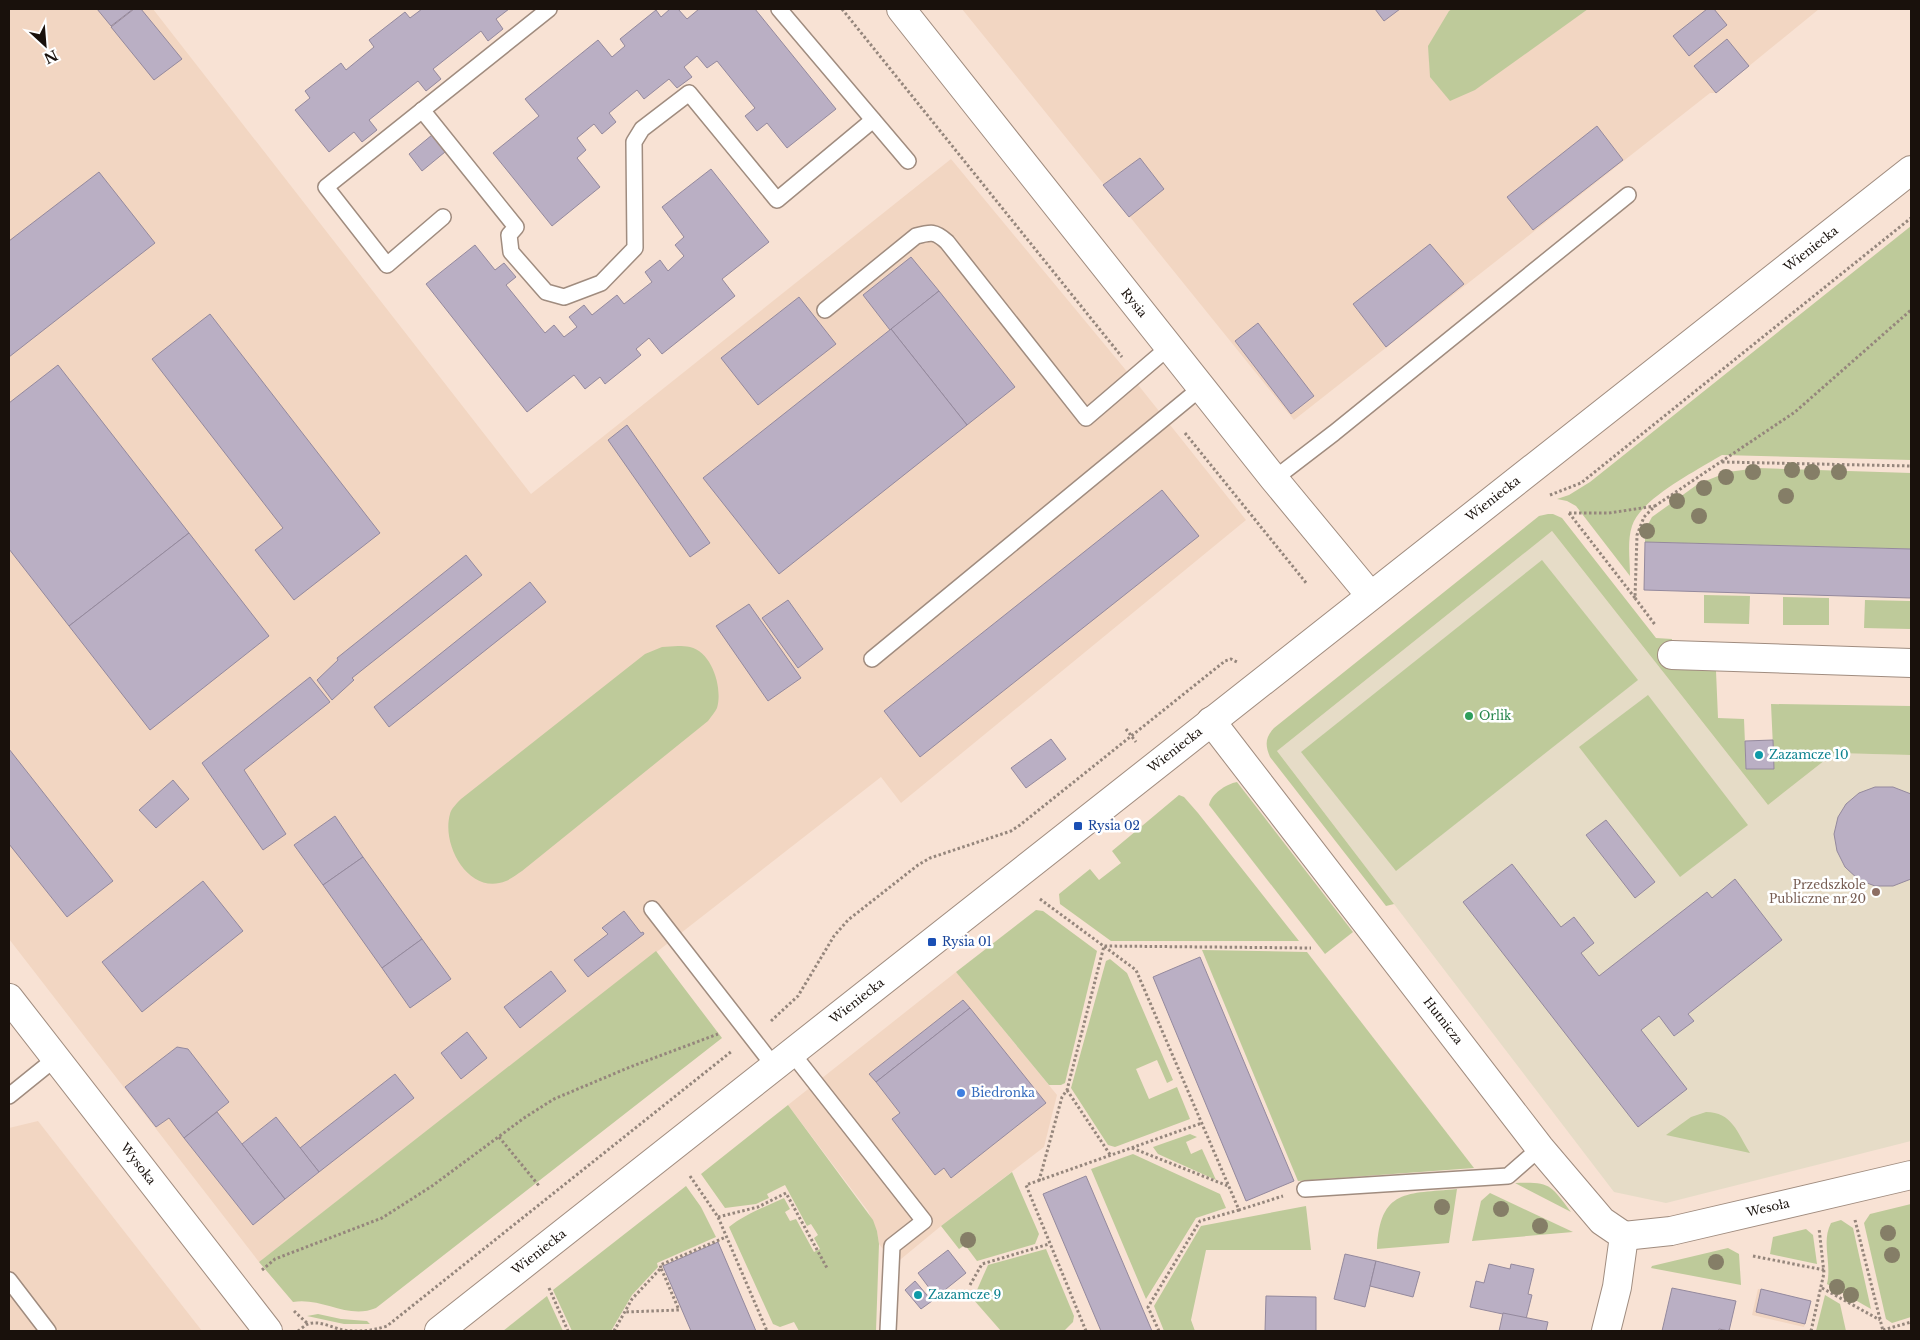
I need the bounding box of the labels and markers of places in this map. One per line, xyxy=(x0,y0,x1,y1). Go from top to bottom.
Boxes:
place label: Orlik xyxy=(1479,708,1512,723)
marker: Orlik xyxy=(1463,710,1475,722)
place label: Zazamcze 10 xyxy=(1769,747,1848,762)
marker: Zazamcze 10 xyxy=(1753,749,1765,761)
place label: Rysia 02 xyxy=(1088,818,1140,833)
marker: Rysia 02 xyxy=(1072,820,1084,832)
place label: Przedszkole Publiczne nr 20 xyxy=(1769,877,1866,906)
marker: Przedszkole Publiczne nr 20 xyxy=(1870,886,1882,898)
place label: Rysia 01 xyxy=(942,934,992,949)
marker: Rysia 01 xyxy=(926,936,938,948)
place label: Biedronka xyxy=(971,1085,1035,1100)
marker: Biedronka xyxy=(955,1087,967,1099)
place label: Zazamcze 9 xyxy=(928,1287,1001,1302)
marker: Zazamcze 9 xyxy=(912,1289,924,1301)

